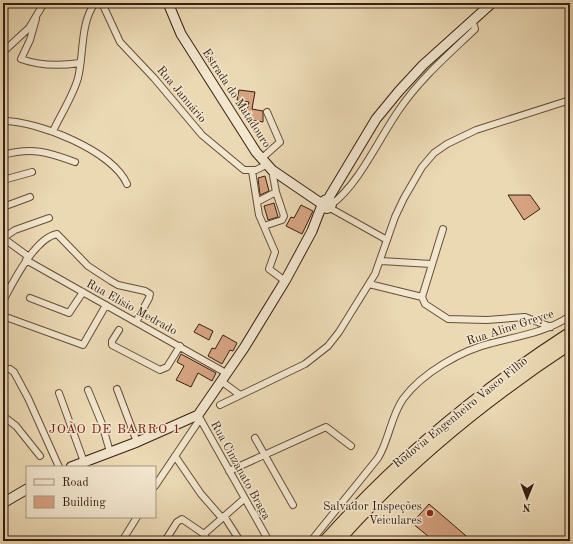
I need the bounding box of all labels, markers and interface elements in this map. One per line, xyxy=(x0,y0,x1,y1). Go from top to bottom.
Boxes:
street label: Estrada do Matadouro xyxy=(200,47,273,150)
street label: Rua Januário xyxy=(154,64,208,125)
street label: Rua Elísio Medrado xyxy=(84,278,179,338)
street label: Rua Aline Greyce xyxy=(465,308,556,348)
street label: Rodovia Engenheiro Vasco Filho xyxy=(391,355,530,471)
street label: Rua Cinzanato Braga xyxy=(208,419,272,522)
district label: JOÃO DE BARRO 1 xyxy=(49,421,181,436)
legend xyxy=(26,466,156,518)
text: Road xyxy=(62,477,89,489)
north arrow xyxy=(507,478,547,518)
text: Building xyxy=(62,497,106,509)
place label: Salvador Inspeções Veiculares xyxy=(323,501,422,527)
text: N xyxy=(522,501,531,512)
marker: Salvador Inspeções Veiculares xyxy=(425,508,435,518)

